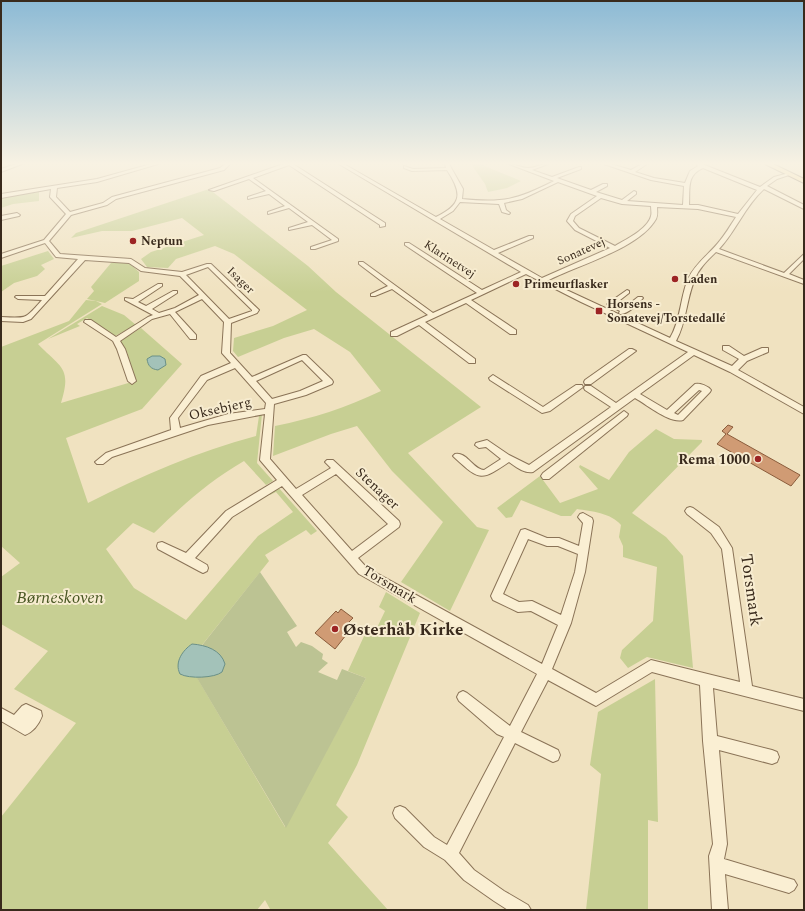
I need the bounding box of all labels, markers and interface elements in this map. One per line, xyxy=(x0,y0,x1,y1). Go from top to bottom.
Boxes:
place label: Neptun xyxy=(141,232,183,251)
street label: Sonatevej xyxy=(554,232,608,271)
street label: Klarinetvej xyxy=(420,235,480,283)
marker: Neptun xyxy=(128,236,138,246)
street label: Isager xyxy=(222,262,259,299)
place label: Laden xyxy=(683,270,718,289)
marker: Laden xyxy=(670,274,680,284)
place label: Primeurflasker xyxy=(524,275,609,294)
marker: Primeurflasker xyxy=(511,279,521,289)
place label: Horsens - Sonatevej/Torstedallé xyxy=(607,295,726,328)
marker: Horsens - Sonatevej/Torstedallé xyxy=(594,306,604,316)
street label: Oksebjerg xyxy=(187,391,254,426)
place label: Rema 1000 xyxy=(678,449,750,470)
marker: Rema 1000 xyxy=(753,454,763,464)
street label: Stenager xyxy=(351,462,405,515)
street label: Torsmark xyxy=(733,552,769,629)
street label: Torsmark xyxy=(359,560,421,609)
park label: Børneskoven xyxy=(16,585,104,611)
place label: Østerhåb Kirke xyxy=(343,617,463,643)
marker: Østerhåb Kirke xyxy=(330,624,340,634)

